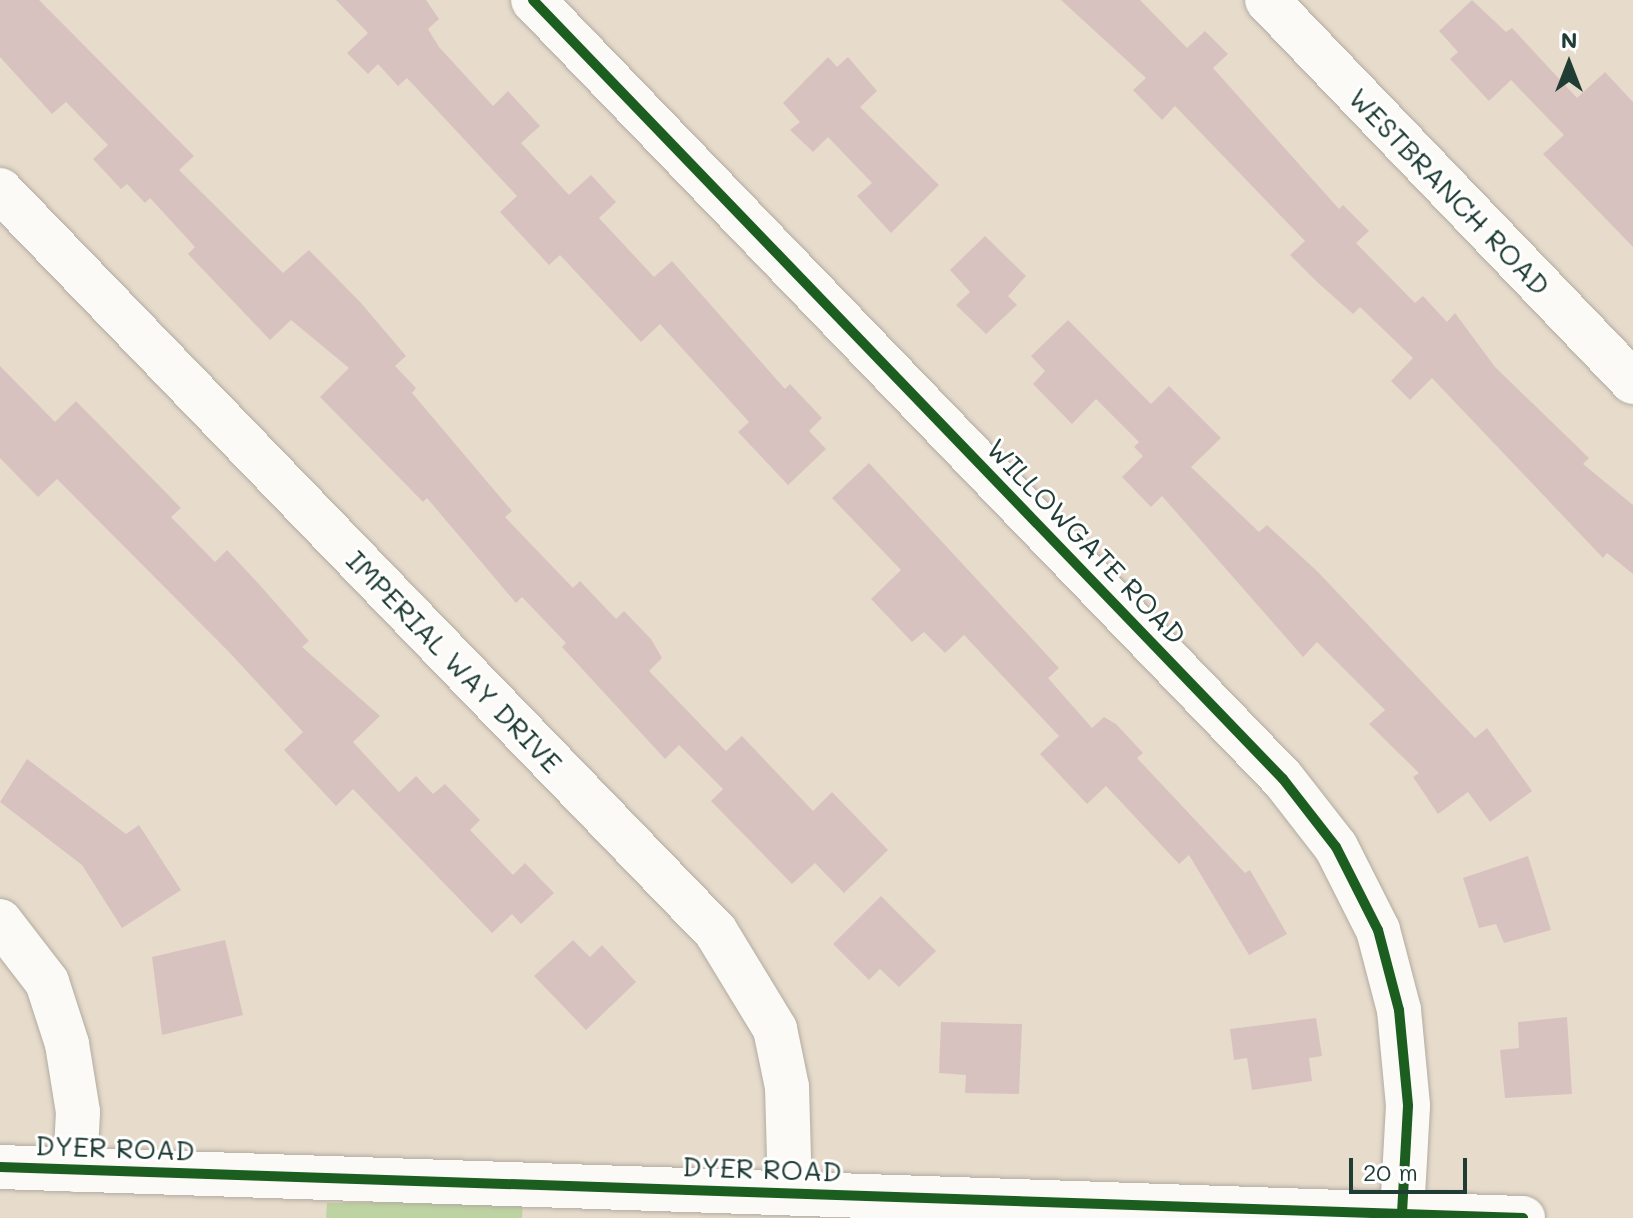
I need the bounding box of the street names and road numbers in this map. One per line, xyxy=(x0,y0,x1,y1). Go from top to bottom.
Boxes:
street label: WESTBRANCH ROAD xyxy=(1342,80,1558,302)
street label: WILLOWGATE ROAD xyxy=(980,431,1194,651)
street label: IMPERIAL WAY DRIVE xyxy=(340,543,570,779)
street label: DYER ROAD xyxy=(35,1127,195,1167)
street label: DYER ROAD xyxy=(682,1148,842,1188)

